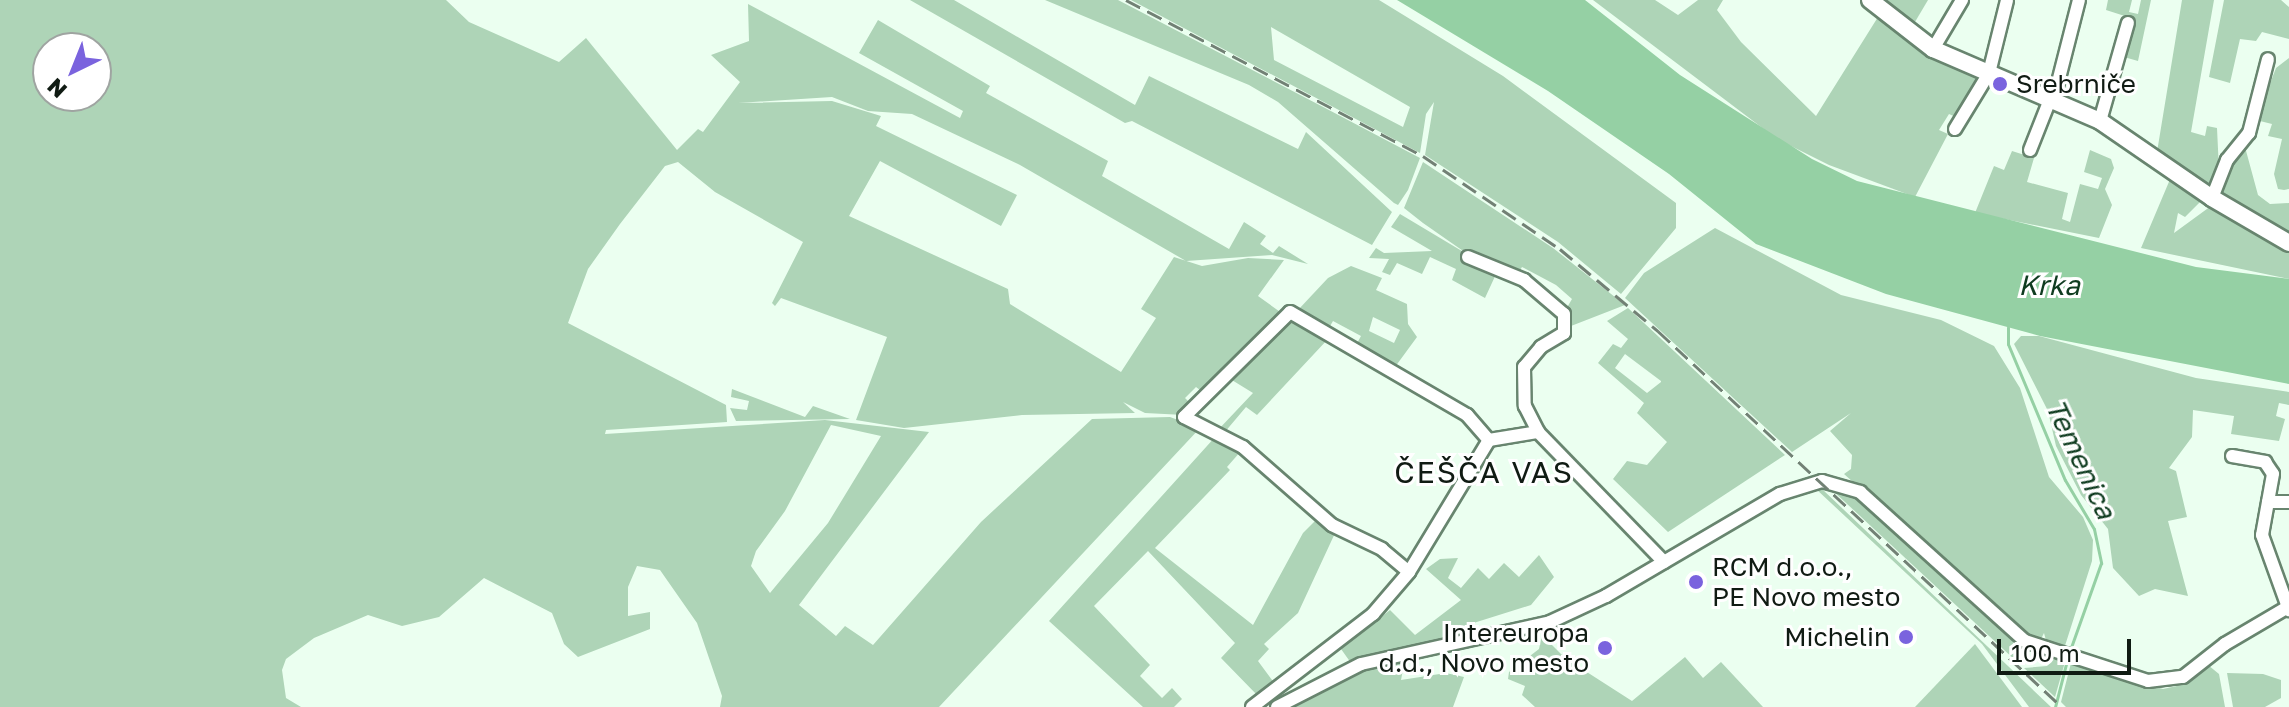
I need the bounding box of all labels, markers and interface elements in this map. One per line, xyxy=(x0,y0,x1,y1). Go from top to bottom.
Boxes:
north arrow xyxy=(32,32,112,112)
place label: Srebrniče xyxy=(2016,68,2136,100)
text: N xyxy=(41,73,72,104)
marker: Srebrniče xyxy=(1991,75,2009,93)
water label: Krka xyxy=(2018,268,2080,302)
water label: Temenica xyxy=(2039,394,2123,524)
district label: ČEŠČA VAS xyxy=(1394,454,1574,490)
place label: RCM d.o.o., PE Novo mesto xyxy=(1712,551,1900,612)
marker: RCM d.o.o., PE Novo mesto xyxy=(1687,573,1705,591)
place label: Intereuropa d.d., Novo mesto xyxy=(1379,617,1589,678)
place label: Michelin xyxy=(1784,621,1890,653)
scale bar xyxy=(2001,623,2135,673)
marker: Michelin xyxy=(1897,628,1915,646)
text: 100 m xyxy=(2011,638,2080,667)
marker: Intereuropa d.d., Novo mesto xyxy=(1596,639,1614,657)

